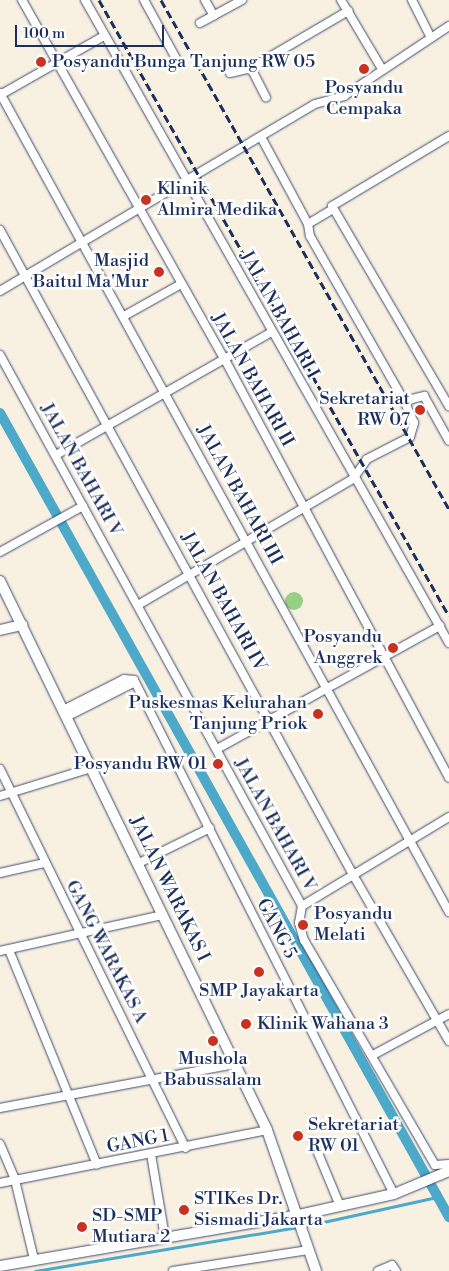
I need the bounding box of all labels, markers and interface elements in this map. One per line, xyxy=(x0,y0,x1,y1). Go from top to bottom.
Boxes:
scale bar xyxy=(18,15,166,47)
text: 100 m xyxy=(23,24,65,43)
place label: Posyandu Bunga Tanjung RW 05 xyxy=(52,51,315,73)
marker: Posyandu Bunga Tanjung RW 05 xyxy=(34,55,48,69)
marker: Posyandu Cempaka xyxy=(357,62,371,76)
place label: Posyandu Cempaka xyxy=(325,78,403,120)
place label: Klinik Almira Medika xyxy=(157,179,277,222)
marker: Klinik Almira Medika xyxy=(139,193,153,207)
street label: JALAN BAHARI I xyxy=(235,247,323,383)
place label: Masjid Baitul Ma'Mur xyxy=(33,251,149,294)
marker: Masjid Baitul Ma'Mur xyxy=(153,266,165,278)
street label: JALAN BAHARI II xyxy=(206,309,298,451)
place label: Sekretariat RW 07 xyxy=(319,389,410,432)
street label: JALAN BAHARI V xyxy=(35,400,127,540)
marker: Sekretariat RW 07 xyxy=(414,404,426,416)
street label: JALAN BAHARI III xyxy=(192,421,286,569)
street label: JALAN BAHARI IV xyxy=(176,529,270,675)
place label: Posyandu Anggrek xyxy=(304,627,382,670)
marker: Posyandu Anggrek xyxy=(386,641,400,655)
place label: Puskesmas Kelurahan Tanjung Priok xyxy=(129,693,307,736)
marker: Puskesmas Kelurahan Tanjung Priok xyxy=(311,707,325,721)
place label: Posyandu RW 01 xyxy=(74,753,207,775)
street label: JALAN BAHARI V xyxy=(229,755,321,895)
marker: Posyandu RW 01 xyxy=(211,757,225,771)
street label: JALAN WARAKAS I xyxy=(124,813,214,965)
street label: GANG WARAKAS A xyxy=(61,877,151,1027)
street label: GANG 5 xyxy=(251,895,301,963)
place label: Posyandu Melati xyxy=(314,904,392,946)
marker: Posyandu Melati xyxy=(296,918,310,932)
marker: SMP Jayakarta xyxy=(253,966,265,978)
place label: SMP Jayakarta xyxy=(199,980,319,1002)
place label: Klinik Wahana 3 xyxy=(257,1013,389,1035)
marker: Klinik Wahana 3 xyxy=(239,1017,253,1031)
marker: Mushola Babussalam xyxy=(207,1035,219,1047)
place label: Mushola Babussalam xyxy=(164,1049,262,1092)
place label: Sekretariat RW 01 xyxy=(308,1115,399,1158)
street label: GANG 1 xyxy=(105,1125,171,1159)
marker: Sekretariat RW 01 xyxy=(292,1130,304,1142)
place label: STIKes Dr. Sismadi Jakarta xyxy=(194,1189,323,1232)
marker: STIKes Dr. Sismadi Jakarta xyxy=(178,1204,190,1216)
place label: SD-SMP Mutiara 2 xyxy=(92,1206,170,1248)
marker: SD-SMP Mutiara 2 xyxy=(76,1221,88,1233)

